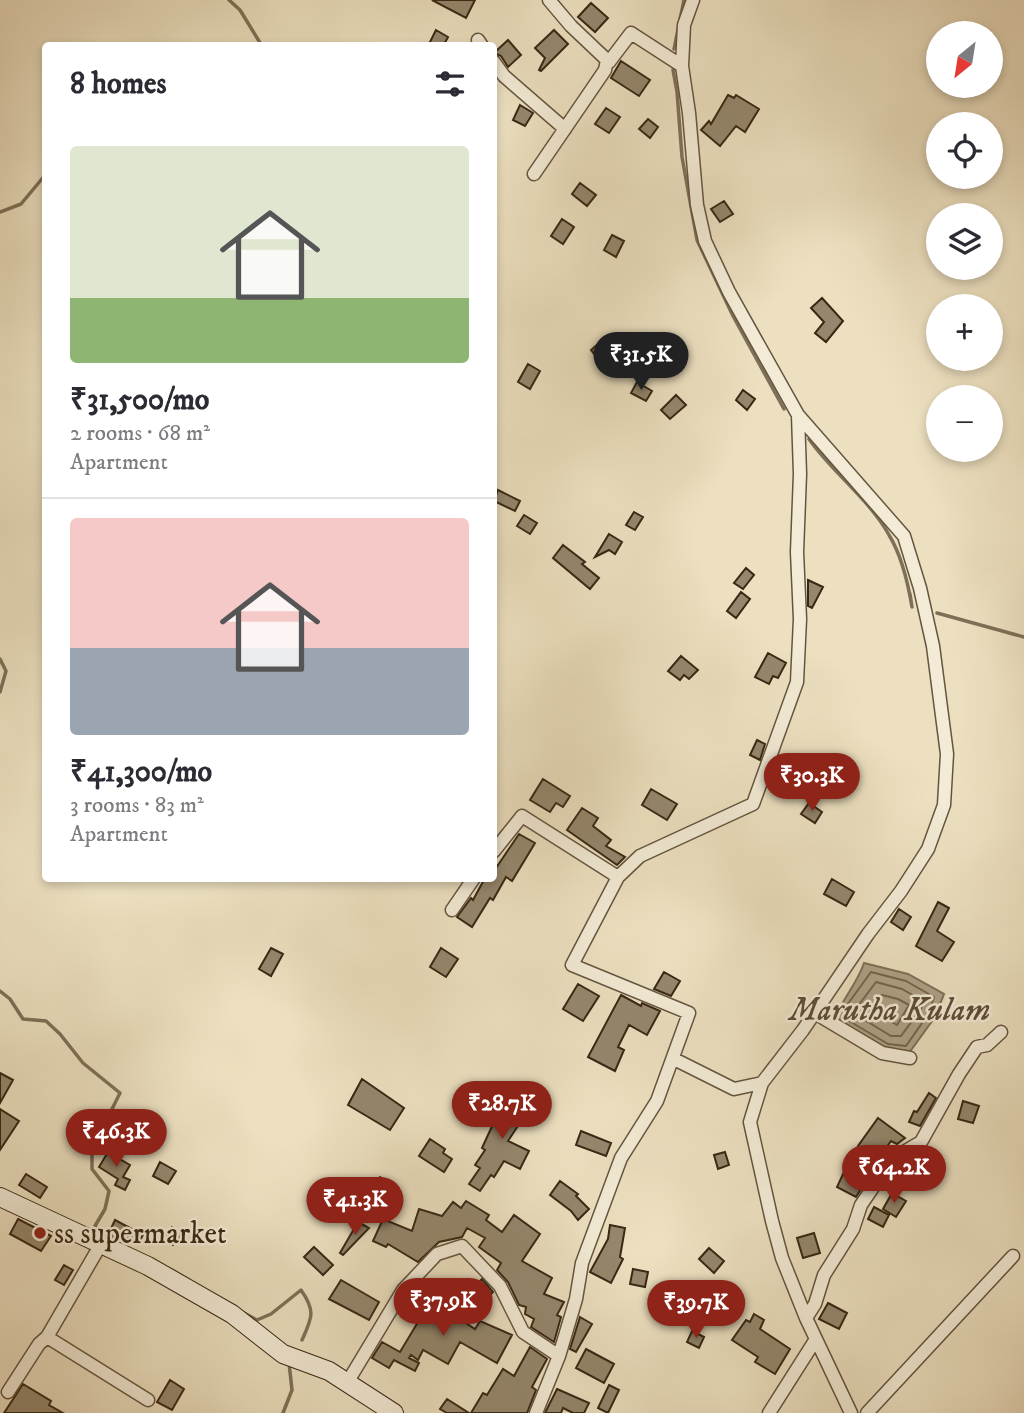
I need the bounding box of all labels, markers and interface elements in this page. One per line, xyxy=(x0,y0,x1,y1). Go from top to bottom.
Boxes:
north arrow xyxy=(926,21,1003,98)
map controls xyxy=(926,21,1003,462)
icon: filters xyxy=(431,65,469,103)
text: 8 homes xyxy=(70,66,167,103)
button: locate xyxy=(926,112,1003,189)
icon: home xyxy=(207,192,333,318)
button: layers xyxy=(926,203,1003,280)
button: + xyxy=(926,294,1003,371)
pin: ₹31.5K xyxy=(584,332,698,392)
text: ₹31.5K xyxy=(610,340,672,369)
text: ₹31,500/mo xyxy=(70,382,209,419)
button: − xyxy=(926,385,1003,462)
text: 2 rooms · 68 m² xyxy=(70,419,210,448)
text: Apartment xyxy=(70,448,168,477)
icon: home xyxy=(207,564,333,690)
text: ₹41,300/mo xyxy=(70,754,212,791)
pin: ₹30.3K xyxy=(755,754,869,813)
text: ₹30.3K xyxy=(780,761,844,790)
text: 3 rooms · 83 m² xyxy=(70,791,204,820)
text: Apartment xyxy=(70,820,168,849)
water label: Marutha Kulam xyxy=(788,991,990,1031)
pin: ₹28.7K xyxy=(445,1082,559,1141)
text: ₹28.7K xyxy=(468,1089,536,1118)
pin: ₹46.3K xyxy=(59,1110,173,1169)
text: ₹46.3K xyxy=(82,1117,150,1146)
pin: ₹64.2K xyxy=(837,1146,951,1205)
text: ₹64.2K xyxy=(858,1153,930,1182)
pin: ₹41.3K xyxy=(298,1178,412,1237)
text: ₹41.3K xyxy=(322,1185,388,1214)
place label: ss supermarket xyxy=(54,1216,227,1253)
marker: ss supermarket xyxy=(32,1225,48,1241)
pin: ₹37.9K xyxy=(386,1278,500,1338)
pin: ₹39.7K xyxy=(639,1280,753,1340)
text: ₹37.9K xyxy=(410,1286,476,1315)
text: ₹39.7K xyxy=(663,1288,729,1317)

